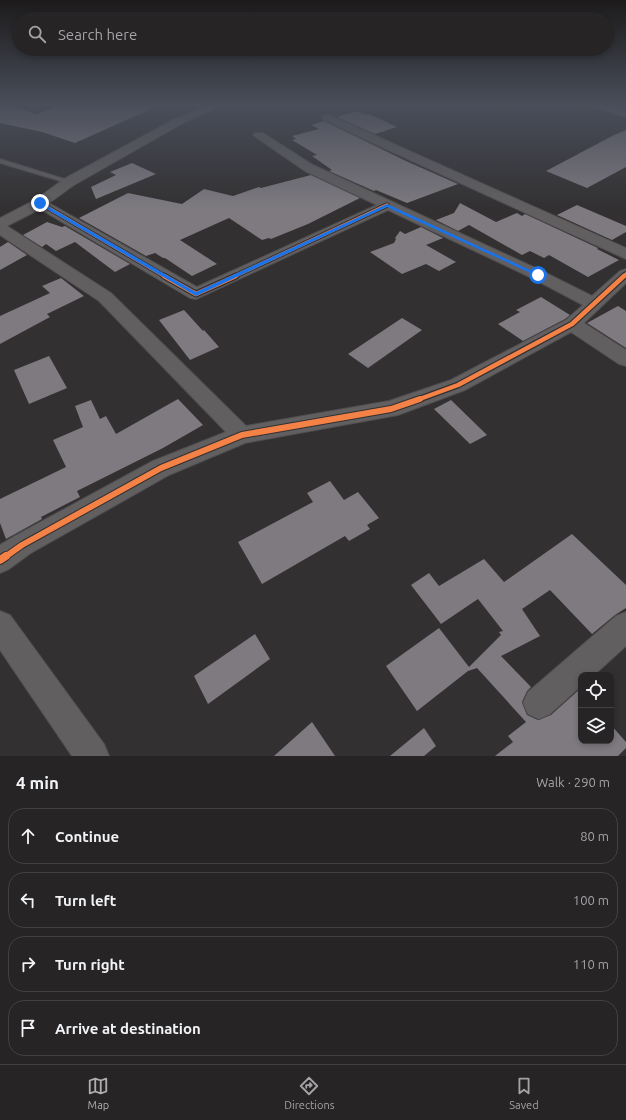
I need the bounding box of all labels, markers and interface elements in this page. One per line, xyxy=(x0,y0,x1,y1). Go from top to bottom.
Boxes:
search box xyxy=(12,12,614,56)
icon: search xyxy=(26,23,48,45)
text: Search here xyxy=(58,26,137,43)
route end xyxy=(31,194,49,212)
route start xyxy=(529,266,547,284)
map controls xyxy=(578,672,614,744)
button: locate xyxy=(578,672,614,708)
button: layers xyxy=(578,708,614,744)
text: 4 min xyxy=(16,773,59,792)
text: Walk · 290 m xyxy=(536,775,610,789)
icon: ahead xyxy=(17,825,39,847)
text: Continue xyxy=(55,828,119,845)
text: 80 m xyxy=(580,829,609,843)
icon: left xyxy=(17,889,39,911)
text: Turn left xyxy=(55,892,116,909)
text: 100 m xyxy=(573,893,609,907)
icon: right xyxy=(17,953,39,975)
text: Turn right xyxy=(55,956,125,973)
text: 110 m xyxy=(573,957,609,971)
icon: arrive xyxy=(17,1017,39,1039)
text: Arrive at destination xyxy=(55,1020,201,1037)
tab: Map xyxy=(87,1075,109,1111)
tab: Directions xyxy=(284,1075,335,1111)
tab: Saved xyxy=(509,1075,539,1111)

